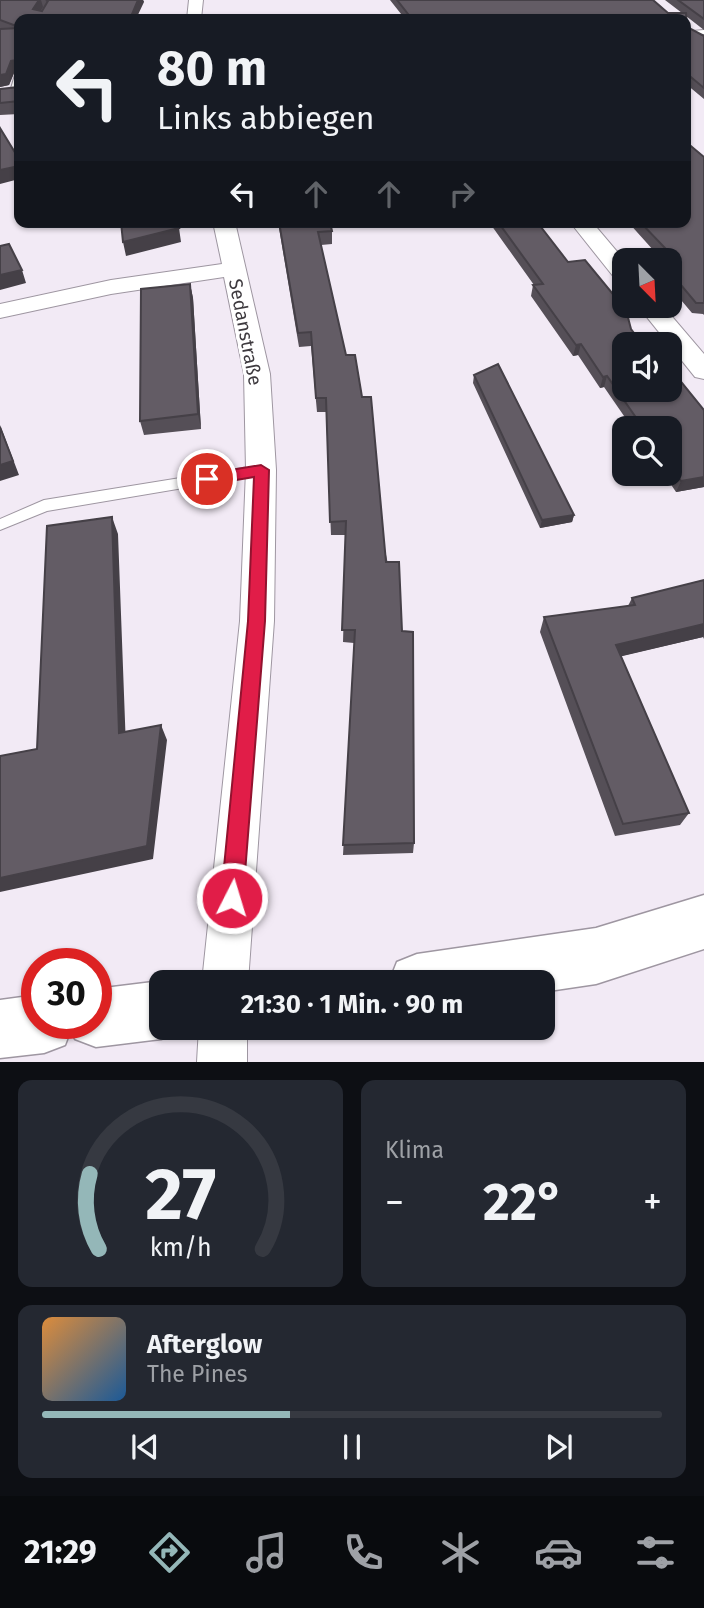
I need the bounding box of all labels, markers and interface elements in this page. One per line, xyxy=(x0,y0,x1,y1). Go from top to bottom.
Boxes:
text: 80 m xyxy=(157,39,267,98)
icon: left xyxy=(42,42,133,133)
text: Links abbiegen xyxy=(157,99,375,137)
icon: left xyxy=(224,175,262,213)
icon: ahead xyxy=(297,175,335,213)
icon: ahead xyxy=(370,175,408,213)
icon: right xyxy=(443,175,481,213)
north arrow xyxy=(612,248,682,318)
map controls xyxy=(612,248,682,486)
street label: Sedanstraße xyxy=(224,277,267,387)
button: sound xyxy=(612,332,682,402)
button: search xyxy=(612,416,682,486)
pin xyxy=(177,449,237,509)
icon: arrive xyxy=(188,460,226,498)
position arrow xyxy=(195,861,269,935)
speed limit sign: 30 xyxy=(21,948,112,1039)
text: 21:30 · 1 Min. · 90 m xyxy=(241,989,463,1020)
text: Klima xyxy=(385,1136,444,1164)
text: 27 xyxy=(145,1152,216,1239)
text: 22° xyxy=(483,1171,564,1234)
text: − xyxy=(385,1179,404,1225)
text: + xyxy=(643,1179,662,1225)
text: km/h xyxy=(150,1233,211,1263)
text: Afterglow xyxy=(147,1329,262,1360)
text: The Pines xyxy=(147,1360,248,1388)
icon: previous xyxy=(126,1428,164,1466)
icon: pause xyxy=(333,1428,371,1466)
icon: next xyxy=(540,1428,578,1466)
icon: directions xyxy=(145,1528,194,1577)
icon: music xyxy=(242,1528,291,1577)
icon: phone xyxy=(339,1528,388,1577)
icon: climate xyxy=(436,1528,485,1577)
icon: car xyxy=(534,1528,583,1577)
icon: filters xyxy=(631,1528,680,1577)
text: 21:29 xyxy=(24,1533,97,1571)

